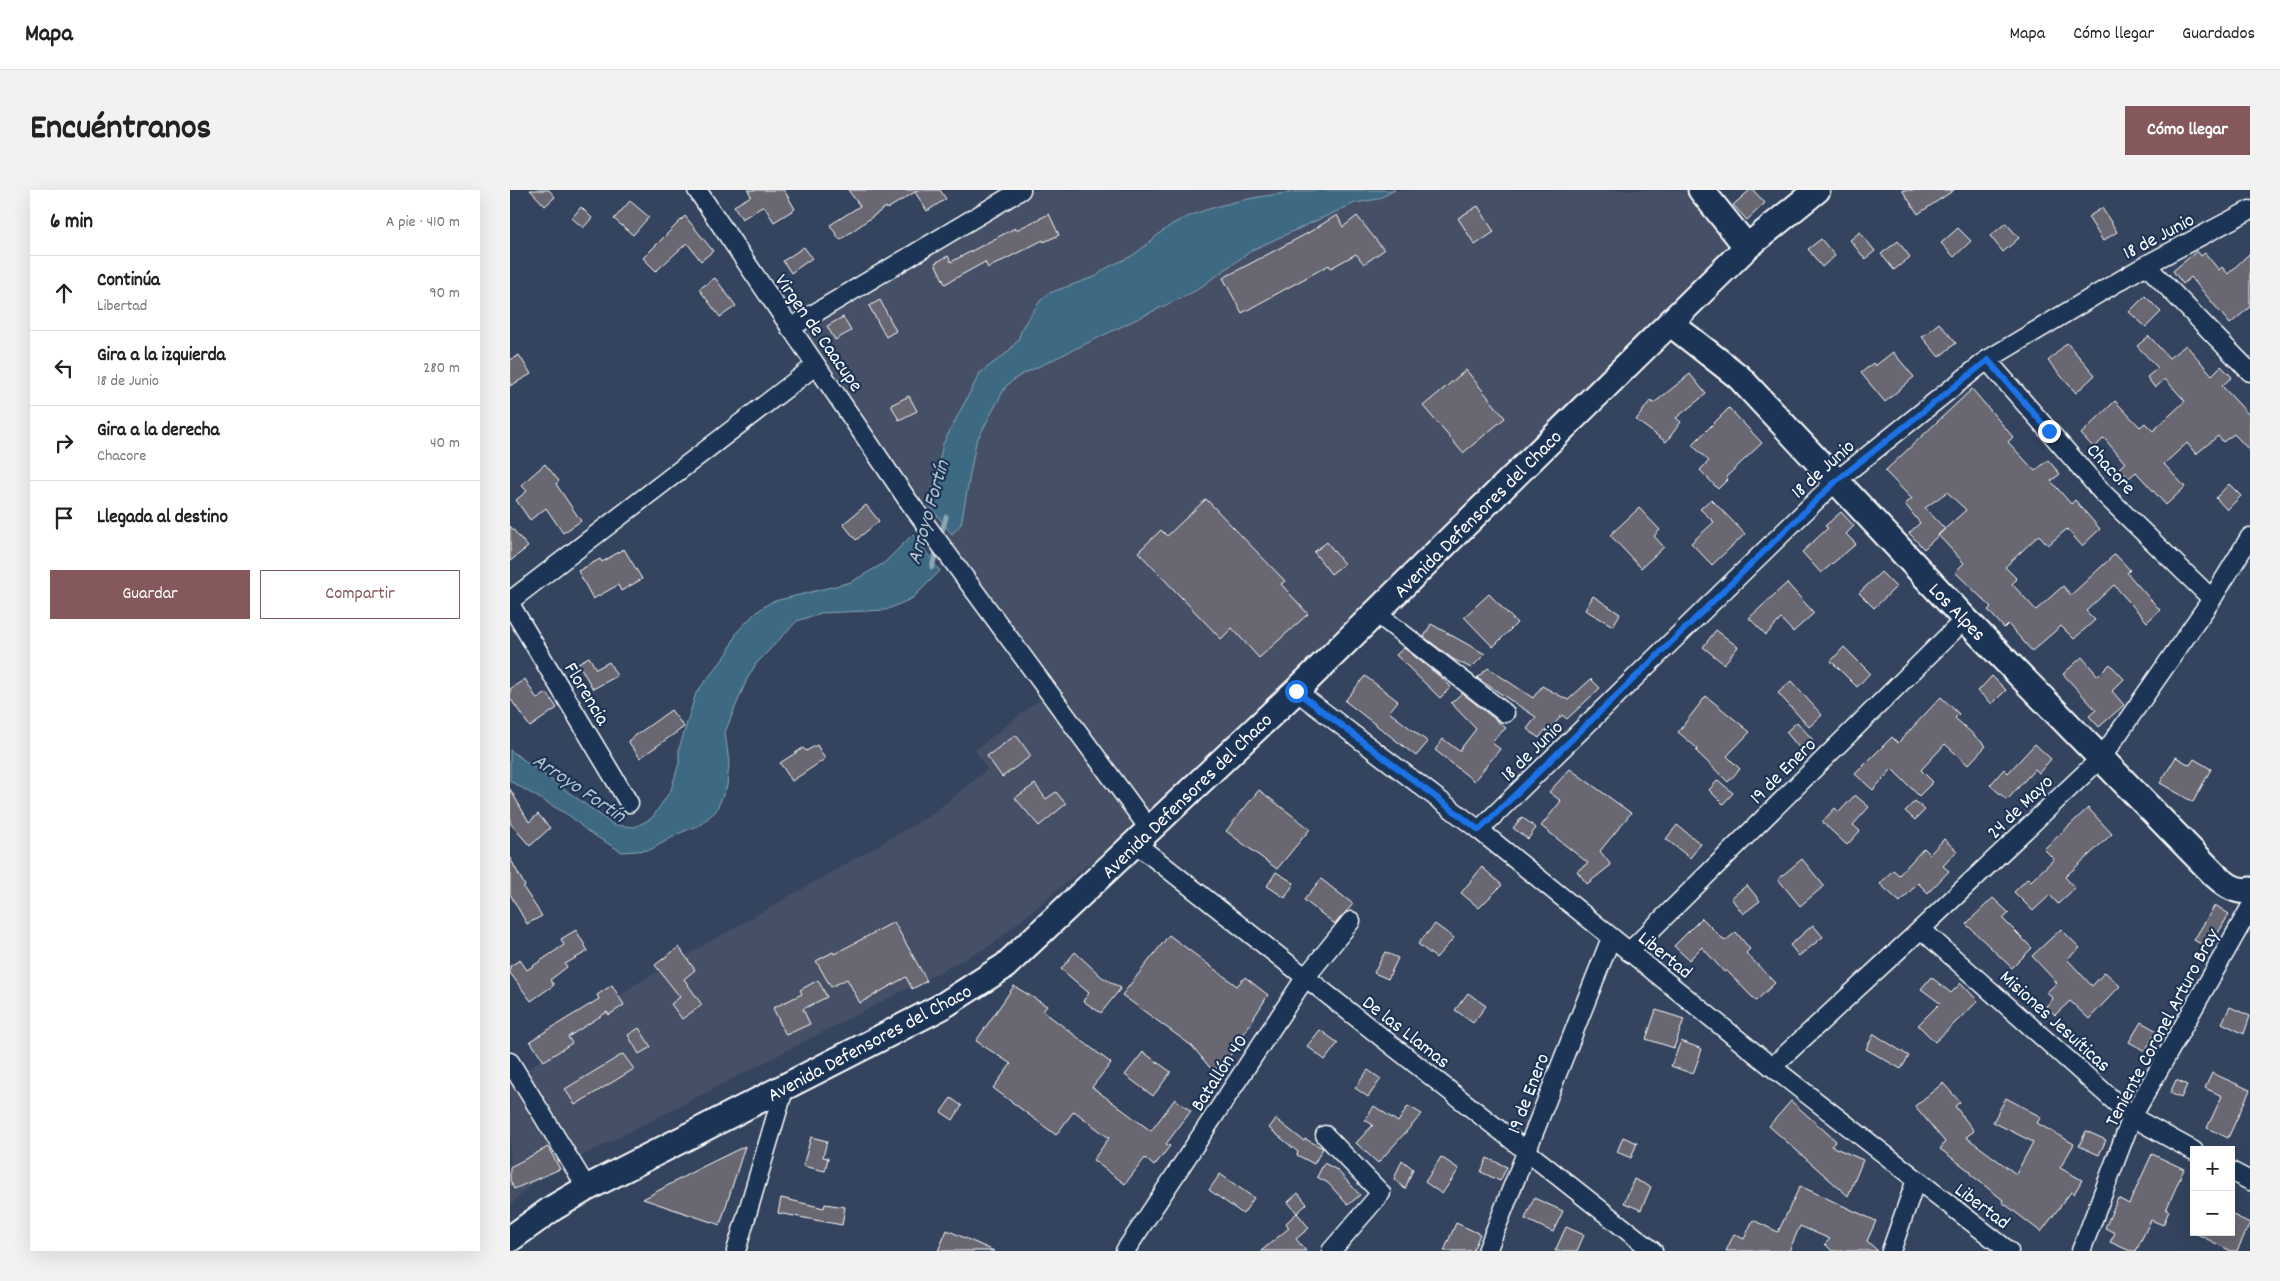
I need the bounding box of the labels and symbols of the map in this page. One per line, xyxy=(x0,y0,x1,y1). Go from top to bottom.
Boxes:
street label: 18 de Junio xyxy=(2119,207,2200,268)
street label: Virgen de Caacupe xyxy=(766,269,869,398)
route end xyxy=(2038,420,2061,443)
street label: Avenida Defensores del Chaco xyxy=(1389,425,1570,606)
street label: 18 de Junio xyxy=(1786,434,1862,507)
street label: Chacore xyxy=(2079,438,2141,502)
water label: Arroyo Fortín xyxy=(901,456,959,568)
street label: Los Alpes xyxy=(1921,577,1991,649)
street label: Florencia xyxy=(556,658,616,732)
route start xyxy=(1285,680,1308,703)
street label: Avenida Defensores del Chaco xyxy=(1096,708,1280,886)
street label: 18 de Junio xyxy=(1496,715,1571,789)
street label: 19 de Enero xyxy=(1744,732,1824,812)
water label: Arroyo Fortín xyxy=(526,747,632,833)
street label: 24 de Mayo xyxy=(1982,769,2061,847)
street label: Teniente Coronel Arturo Bray xyxy=(2100,924,2228,1132)
street label: Libertad xyxy=(1631,926,1697,987)
street label: Misiones Jesuíticas xyxy=(1992,965,2116,1080)
street label: Avenida Defensores del Chaco xyxy=(763,979,978,1111)
street label: De las Llamas xyxy=(1355,990,1455,1077)
street label: Batallón 40 xyxy=(1185,1030,1256,1118)
street label: 19 de Enero xyxy=(1502,1050,1558,1138)
street label: Libertad xyxy=(1948,1177,2015,1237)

